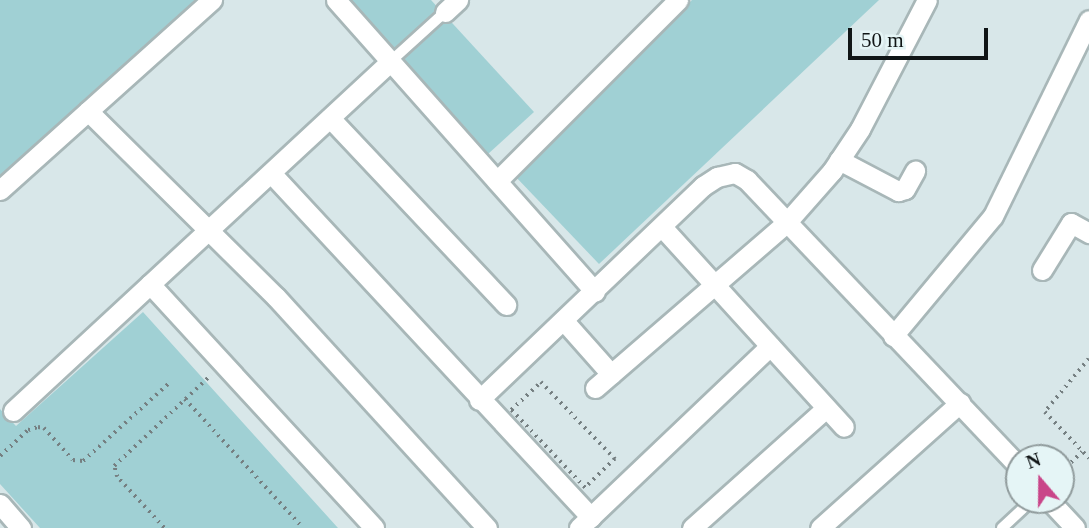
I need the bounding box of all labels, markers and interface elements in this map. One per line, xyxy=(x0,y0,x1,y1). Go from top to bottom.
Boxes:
scale bar xyxy=(851,14,991,58)
text: 50 m xyxy=(861,28,904,52)
north arrow xyxy=(1005,444,1075,514)
text: N xyxy=(1023,448,1043,473)

